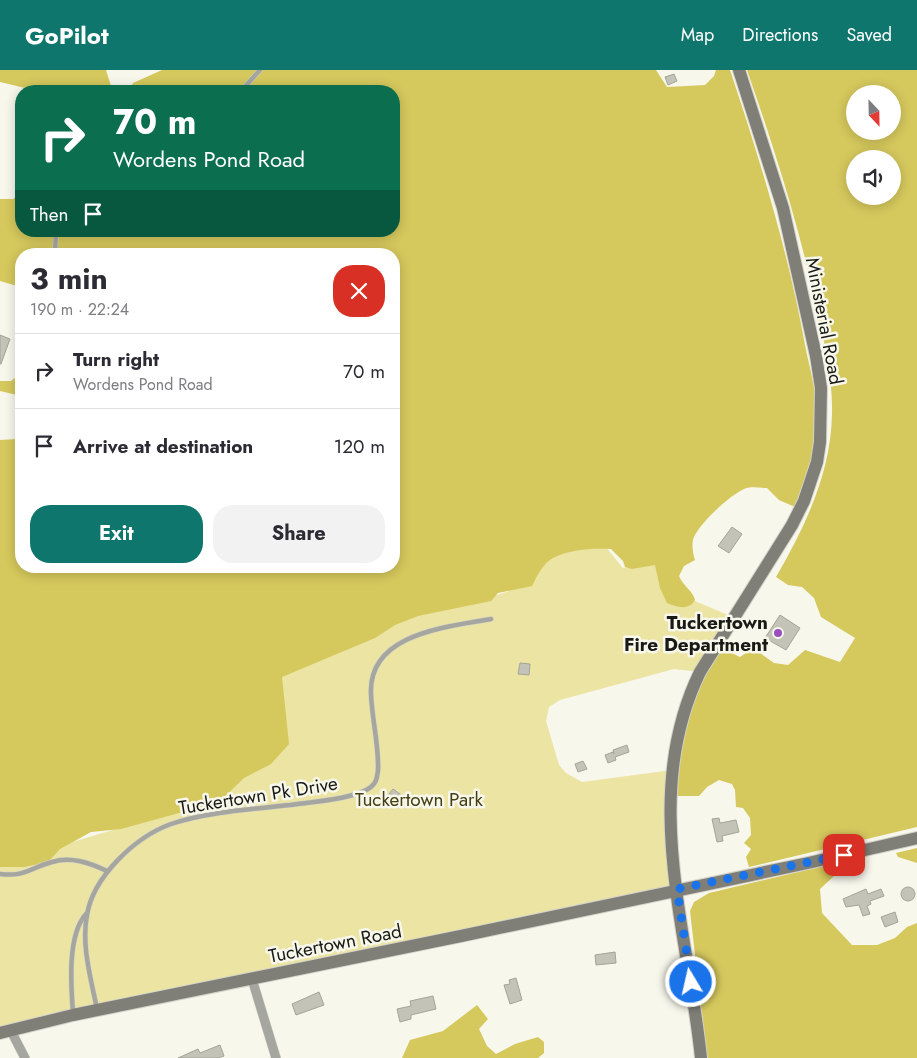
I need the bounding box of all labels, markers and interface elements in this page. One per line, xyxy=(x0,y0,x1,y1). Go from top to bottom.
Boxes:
text: GoPilot xyxy=(25,18,109,53)
text: Map xyxy=(681,22,714,48)
text: Directions xyxy=(742,22,818,48)
text: Saved xyxy=(846,22,892,48)
north arrow xyxy=(846,85,901,140)
map controls xyxy=(846,85,901,205)
text: 70 m xyxy=(113,97,196,147)
icon: right xyxy=(30,105,95,170)
text: Wordens Pond Road xyxy=(113,143,305,175)
button: sound xyxy=(846,150,901,205)
icon: arrive xyxy=(79,200,107,228)
text: Then xyxy=(30,201,69,228)
street label: Ministerial Road xyxy=(799,255,850,387)
text: 3 min xyxy=(30,257,108,300)
button: close xyxy=(333,265,385,317)
text: 190 m · 22:24 xyxy=(30,298,129,321)
text: Turn right xyxy=(73,346,159,373)
icon: right xyxy=(30,357,58,385)
text: 70 m xyxy=(343,358,385,385)
text: Wordens Pond Road xyxy=(73,373,213,396)
icon: arrive xyxy=(30,432,58,460)
text: Arrive at destination xyxy=(73,433,253,460)
text: 120 m xyxy=(334,433,385,460)
button: Exit xyxy=(30,505,203,563)
button: Share xyxy=(213,505,385,563)
place label: Tuckertown Fire Department xyxy=(624,609,768,658)
marker: Tuckertown Fire Department xyxy=(772,627,784,639)
street label: Tuckertown Pk Drive xyxy=(177,770,340,821)
park label: Tuckertown Park xyxy=(355,786,484,813)
pin xyxy=(823,834,865,876)
icon: arrive xyxy=(830,841,858,869)
street label: Tuckertown Road xyxy=(266,917,404,970)
position arrow xyxy=(664,955,716,1007)

